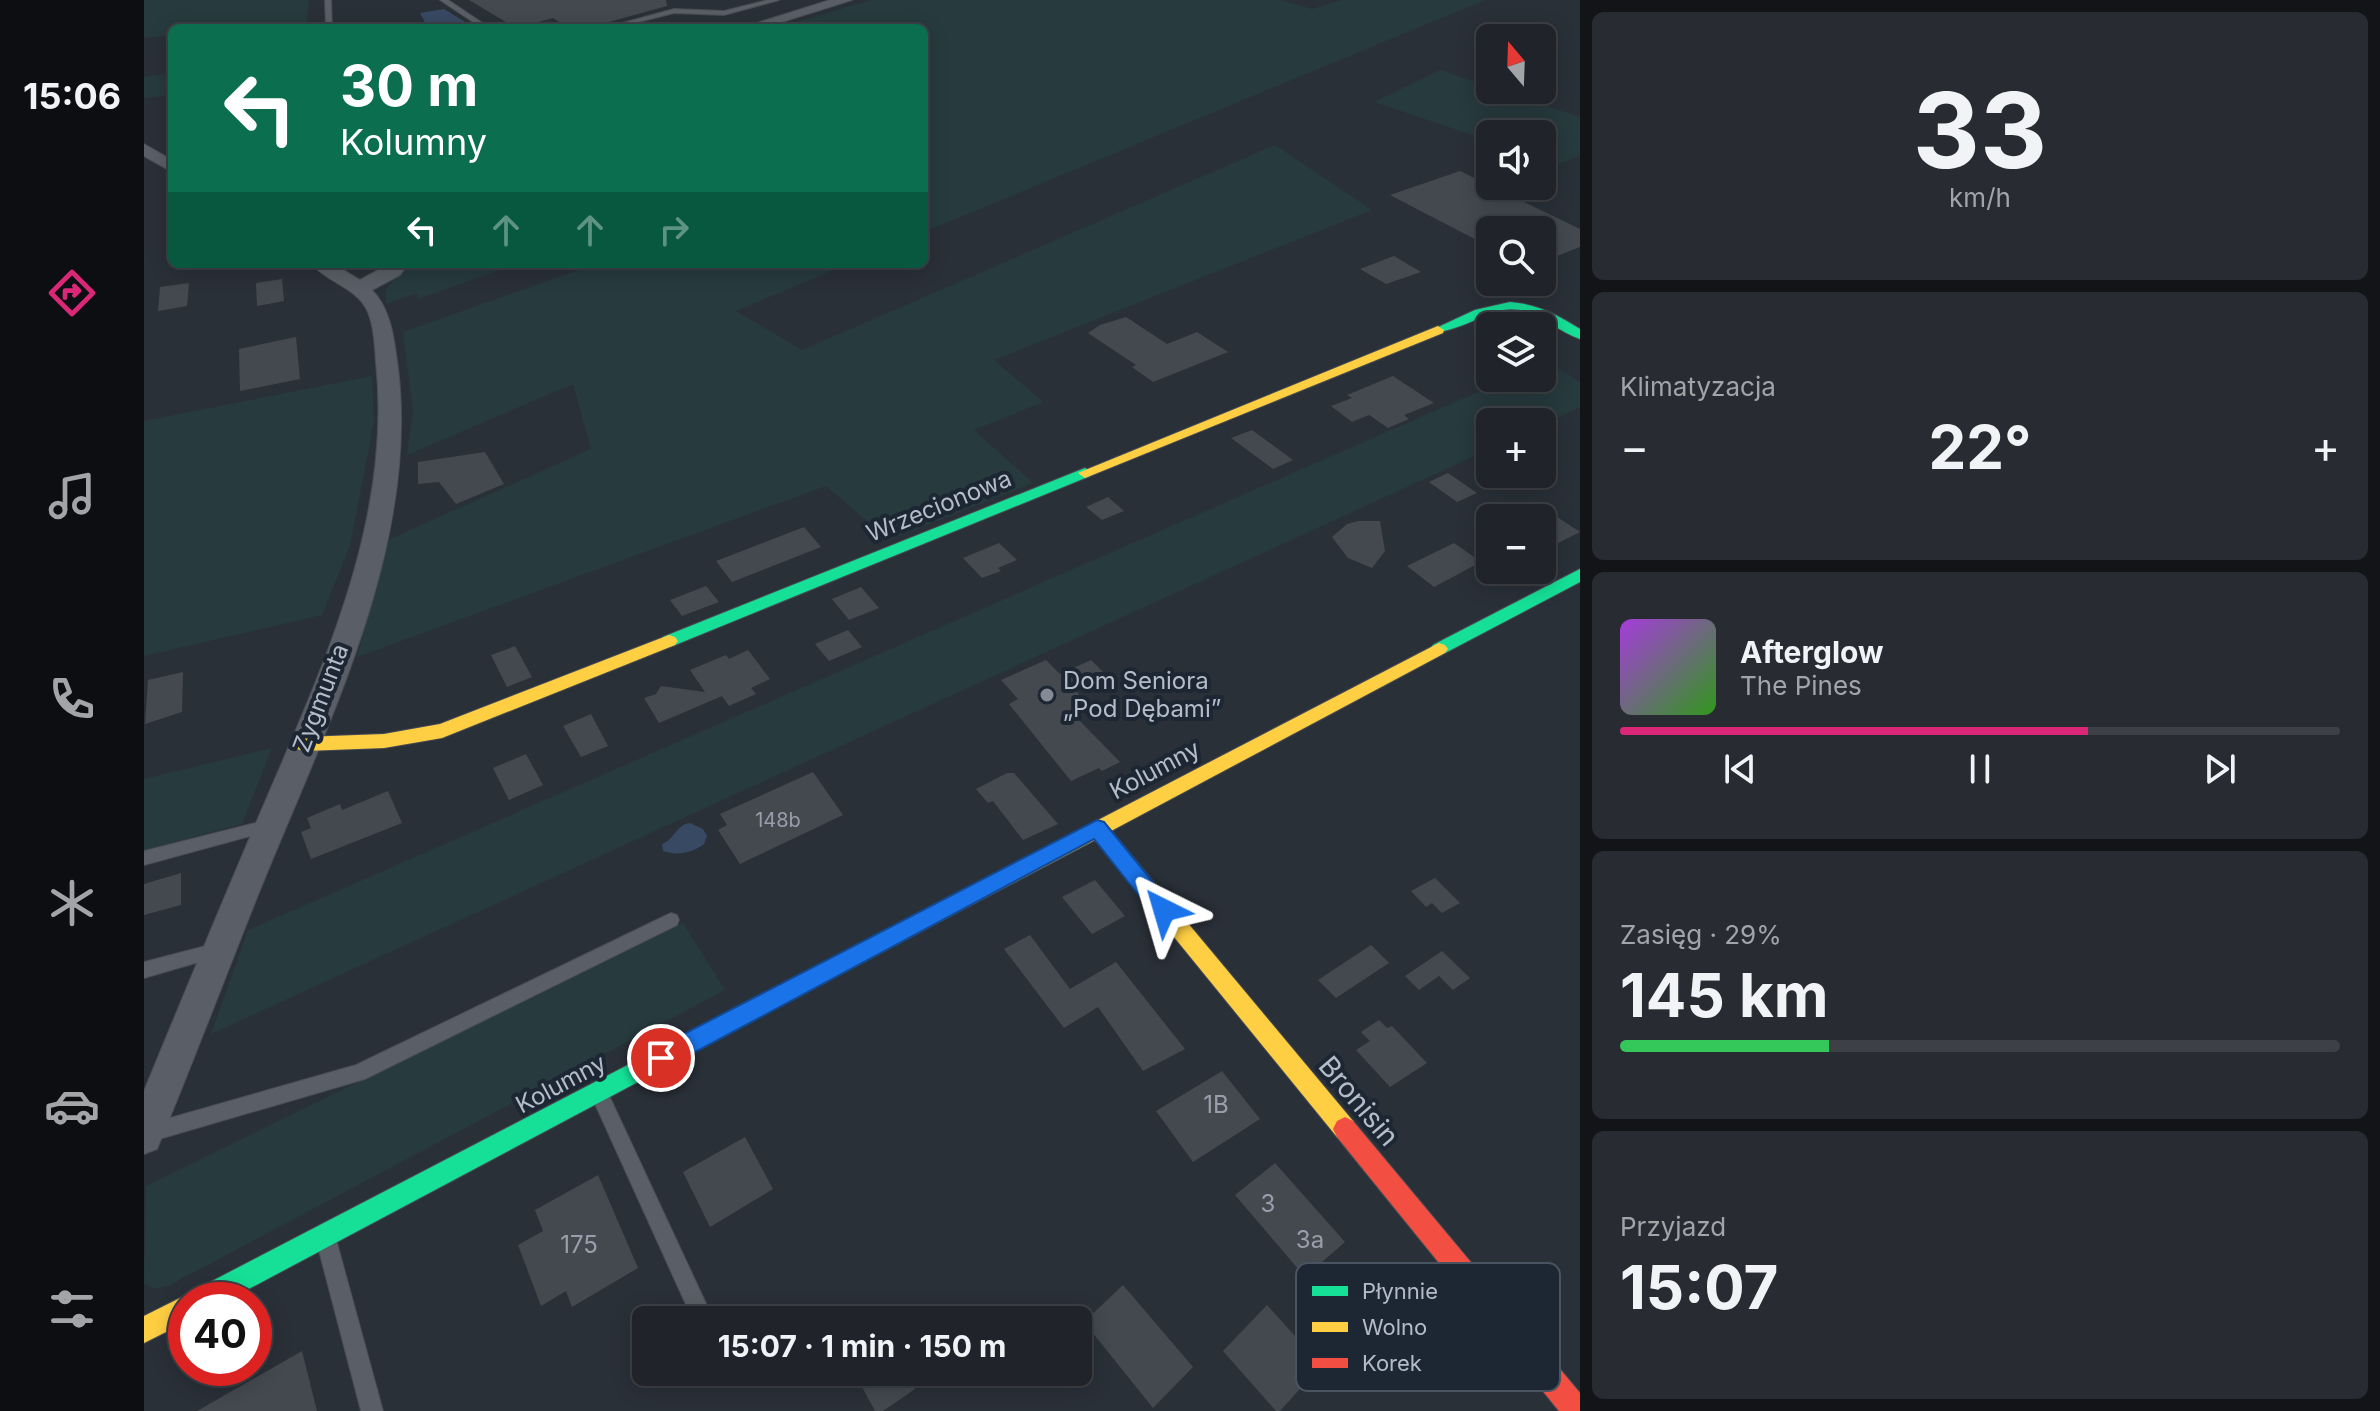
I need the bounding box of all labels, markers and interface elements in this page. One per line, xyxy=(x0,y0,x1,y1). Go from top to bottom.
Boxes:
north arrow xyxy=(1476,24,1556,104)
map controls xyxy=(1476,24,1556,584)
text: 30 m xyxy=(340,52,478,120)
icon: left xyxy=(208,56,312,160)
text: 33 xyxy=(1913,67,2047,193)
text: 15:06 xyxy=(23,74,121,118)
text: Kolumny xyxy=(340,120,487,164)
button: sound xyxy=(1476,120,1556,200)
text: km/h xyxy=(1949,182,2011,213)
icon: left xyxy=(400,208,444,252)
icon: ahead xyxy=(484,208,528,252)
icon: ahead xyxy=(568,208,612,252)
icon: right xyxy=(652,208,696,252)
button: search xyxy=(1476,216,1556,296)
icon: directions xyxy=(44,265,100,321)
button: layers xyxy=(1476,312,1556,392)
text: Klimatyzacja xyxy=(1620,371,1776,402)
button: + xyxy=(1476,408,1556,488)
text: 22° xyxy=(1928,411,2032,483)
text: − xyxy=(1620,420,1649,474)
text: + xyxy=(2311,420,2340,474)
street label: Wrzecionowa xyxy=(862,463,1016,548)
icon: music xyxy=(44,468,100,524)
button: − xyxy=(1476,504,1556,584)
text: Afterglow xyxy=(1740,634,1884,670)
street label: Zygmunta xyxy=(287,640,354,756)
place label: Dom Seniora „Pod Dębami” xyxy=(1063,666,1221,723)
text: The Pines xyxy=(1740,670,1862,701)
icon: phone xyxy=(44,671,100,727)
marker: Dom Seniora „Pod Dębami” xyxy=(1038,686,1056,704)
street label: Kolumny xyxy=(1105,734,1205,805)
icon: previous xyxy=(1718,747,1762,791)
icon: pause xyxy=(1958,747,2002,791)
icon: next xyxy=(2198,747,2242,791)
house number: 148b xyxy=(755,808,801,832)
position arrow xyxy=(1122,868,1206,952)
icon: climate xyxy=(44,875,100,931)
text: Zasięg · 29% xyxy=(1620,919,1782,950)
text: 145 km xyxy=(1620,959,1829,1031)
pin xyxy=(627,1024,695,1092)
icon: arrive xyxy=(639,1036,683,1080)
street label: Kolumny xyxy=(511,1048,611,1119)
street label: Bronisin xyxy=(1312,1049,1406,1153)
icon: car xyxy=(44,1078,100,1134)
house number: 1B xyxy=(1203,1090,1229,1119)
house number: 3 xyxy=(1261,1189,1275,1218)
text: Przyjazd xyxy=(1620,1211,1726,1242)
house number: 3a xyxy=(1296,1225,1324,1254)
house number: 175 xyxy=(560,1230,598,1259)
text: 15:07 xyxy=(1620,1251,1778,1323)
legend xyxy=(1296,1263,1560,1391)
text: Płynnie xyxy=(1362,1278,1438,1304)
icon: filters xyxy=(44,1281,100,1337)
speed limit sign: 40 xyxy=(168,1282,272,1386)
text: Wolno xyxy=(1362,1314,1427,1340)
text: 15:07 · 1 min · 150 m xyxy=(718,1328,1006,1364)
text: Korek xyxy=(1362,1350,1422,1376)

